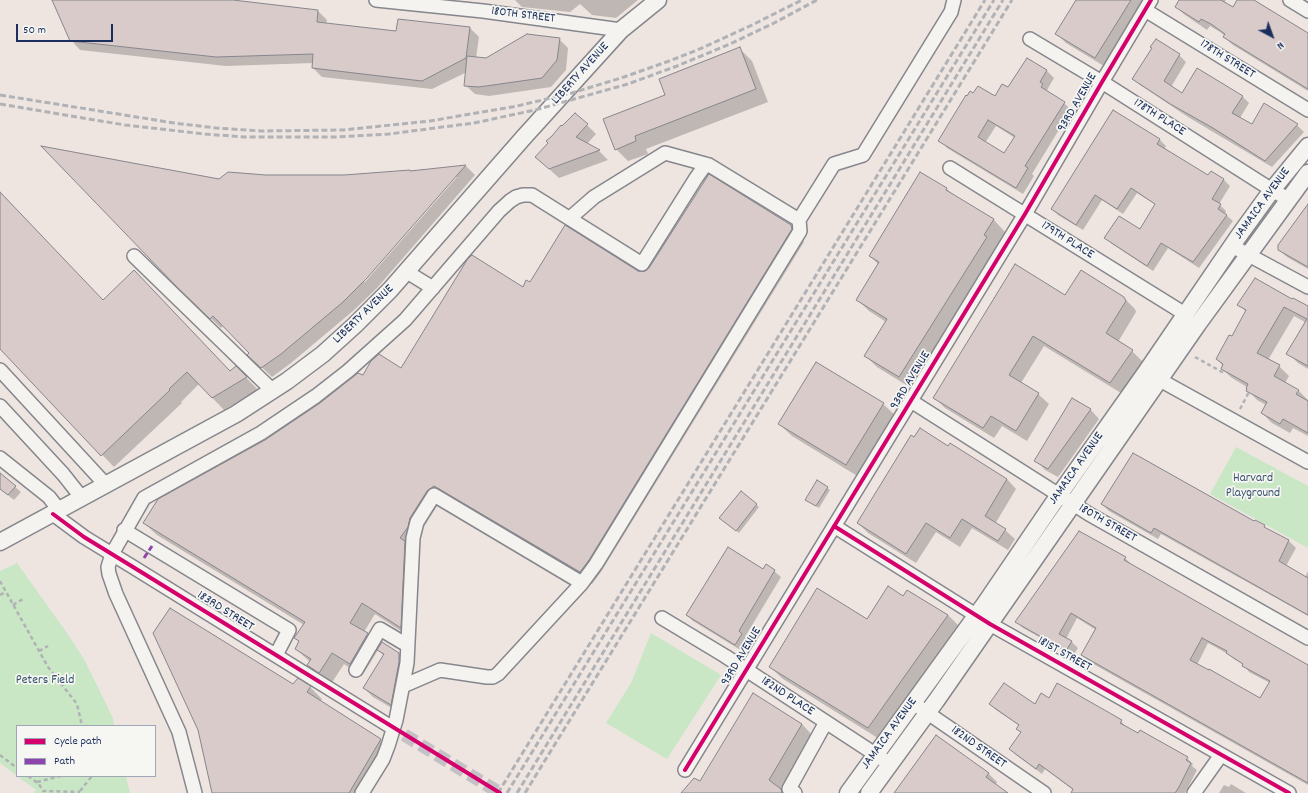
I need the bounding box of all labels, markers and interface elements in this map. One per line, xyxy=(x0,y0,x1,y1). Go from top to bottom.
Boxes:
street label: 180TH STREET xyxy=(490,4,556,28)
scale bar xyxy=(18,16,115,42)
north arrow xyxy=(1252,16,1292,56)
text: 50 m xyxy=(23,22,46,39)
street label: 178TH STREET xyxy=(1197,37,1257,83)
text: N xyxy=(1273,37,1287,53)
street label: LIBERTY AVENUE xyxy=(549,40,613,108)
street label: 93RD AVENUE xyxy=(1055,71,1101,135)
street label: 178TH PLACE xyxy=(1130,96,1188,140)
street label: JAMAICA AVENUE xyxy=(1232,165,1294,243)
street label: 179TH PLACE xyxy=(1038,219,1096,263)
street label: LIBERTY AVENUE xyxy=(330,282,398,348)
street label: 93RD AVENUE xyxy=(887,349,935,413)
street label: JAMAICA AVENUE xyxy=(1046,430,1108,508)
park label: Harvard Playground xyxy=(1226,471,1280,502)
street label: 180TH STREET xyxy=(1075,501,1139,547)
street label: 183RD STREET xyxy=(194,588,256,636)
street label: 93RD AVENUE xyxy=(718,625,766,689)
street label: 181ST STREET xyxy=(1034,634,1094,676)
park label: Peters Field xyxy=(16,673,74,689)
street label: 182ND PLACE xyxy=(757,674,817,720)
street label: JAMAICA AVENUE xyxy=(859,695,921,773)
street label: 182ND STREET xyxy=(947,723,1009,773)
legend xyxy=(16,725,156,777)
text: Cycle path xyxy=(54,733,102,750)
text: Path xyxy=(54,753,75,770)

